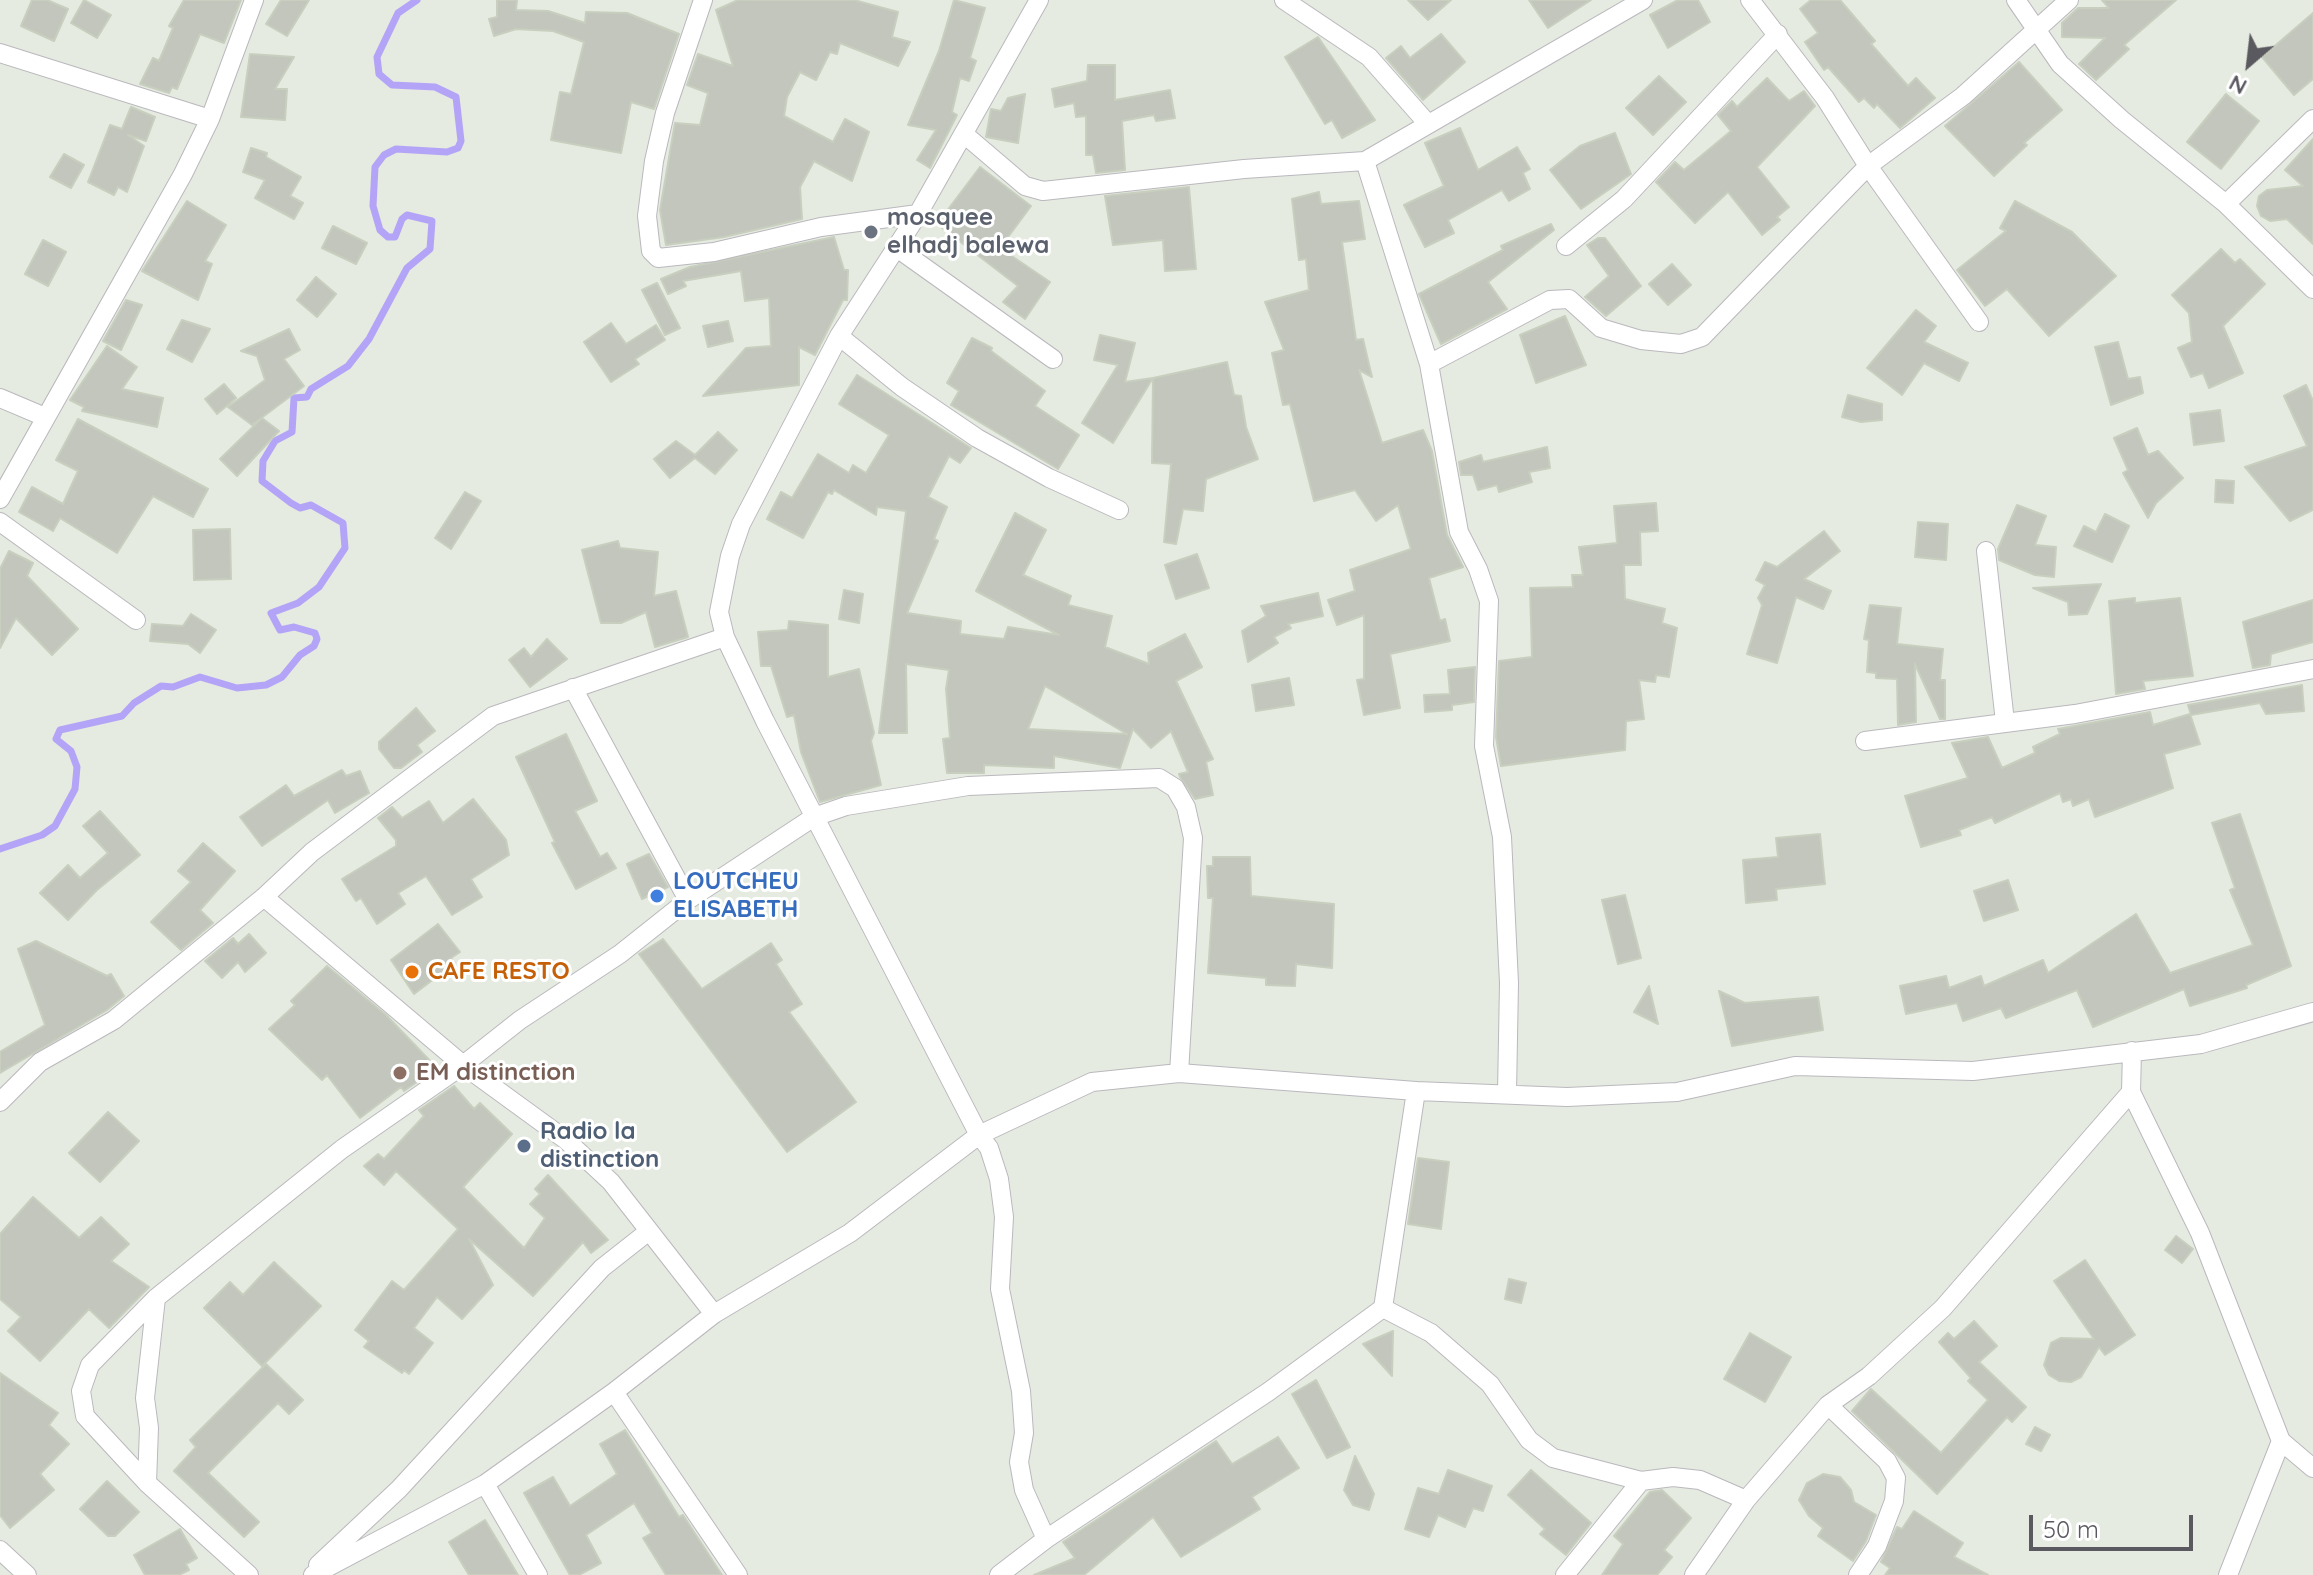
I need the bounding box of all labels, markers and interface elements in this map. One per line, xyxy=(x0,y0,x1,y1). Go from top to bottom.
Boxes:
north arrow xyxy=(2209,24,2289,104)
text: N xyxy=(2224,69,2251,101)
place label: mosquee elhadj balewa xyxy=(887,204,1049,260)
marker: mosquee elhadj balewa xyxy=(862,223,880,241)
place label: LOUTCHEU ELISABETH xyxy=(673,868,799,924)
marker: LOUTCHEU ELISABETH xyxy=(648,887,666,905)
place label: CAFE RESTO xyxy=(428,958,570,986)
marker: CAFE RESTO xyxy=(403,963,421,981)
place label: EM distinction xyxy=(416,1059,575,1087)
marker: EM distinction xyxy=(391,1064,409,1082)
place label: Radio la distinction xyxy=(540,1118,659,1174)
marker: Radio la distinction xyxy=(515,1137,533,1155)
scale bar xyxy=(2033,1499,2197,1549)
text: 50 m xyxy=(2043,1514,2099,1544)

